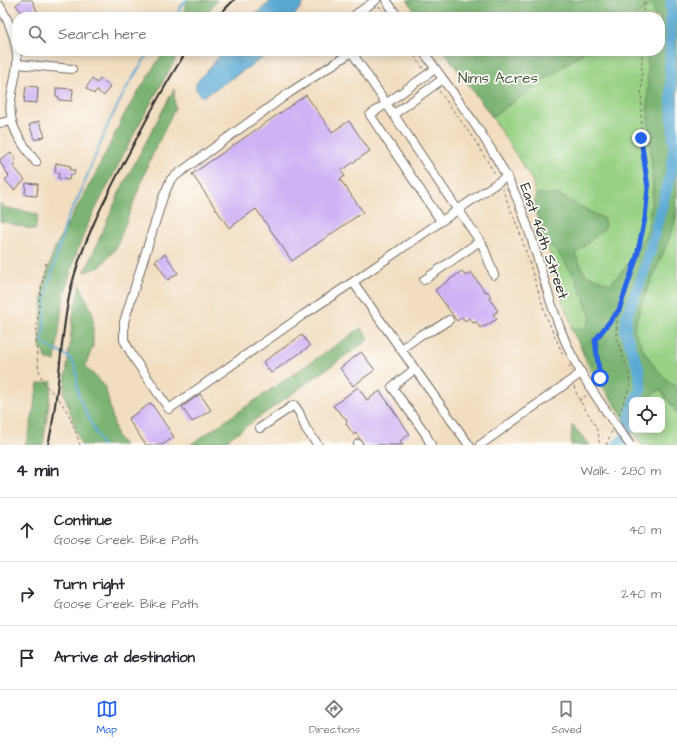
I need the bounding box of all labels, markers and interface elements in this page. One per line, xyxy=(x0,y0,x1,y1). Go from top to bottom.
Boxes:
search box xyxy=(12,12,665,56)
icon: search xyxy=(26,23,48,45)
text: Search here xyxy=(58,24,147,45)
park label: Nims Acres xyxy=(458,68,538,89)
route end xyxy=(632,129,650,147)
street label: East 46th Street xyxy=(514,180,574,302)
route start xyxy=(591,369,609,387)
map controls xyxy=(629,397,665,433)
button: locate xyxy=(629,397,665,433)
text: 4 min xyxy=(16,459,59,483)
text: Walk · 280 m xyxy=(580,462,661,480)
text: Continue xyxy=(54,510,112,531)
icon: ahead xyxy=(16,519,38,541)
text: 40 m xyxy=(629,521,661,539)
text: Goose Creek Bike Path xyxy=(54,531,198,549)
text: Turn right xyxy=(54,574,125,595)
icon: right xyxy=(16,583,38,605)
text: 240 m xyxy=(621,585,661,603)
text: Goose Creek Bike Path xyxy=(54,595,198,613)
icon: arrive xyxy=(16,647,38,669)
text: Arrive at destination xyxy=(54,647,195,668)
tab: Map xyxy=(96,698,118,737)
tab: Directions xyxy=(309,698,360,737)
tab: Saved xyxy=(551,698,581,737)

